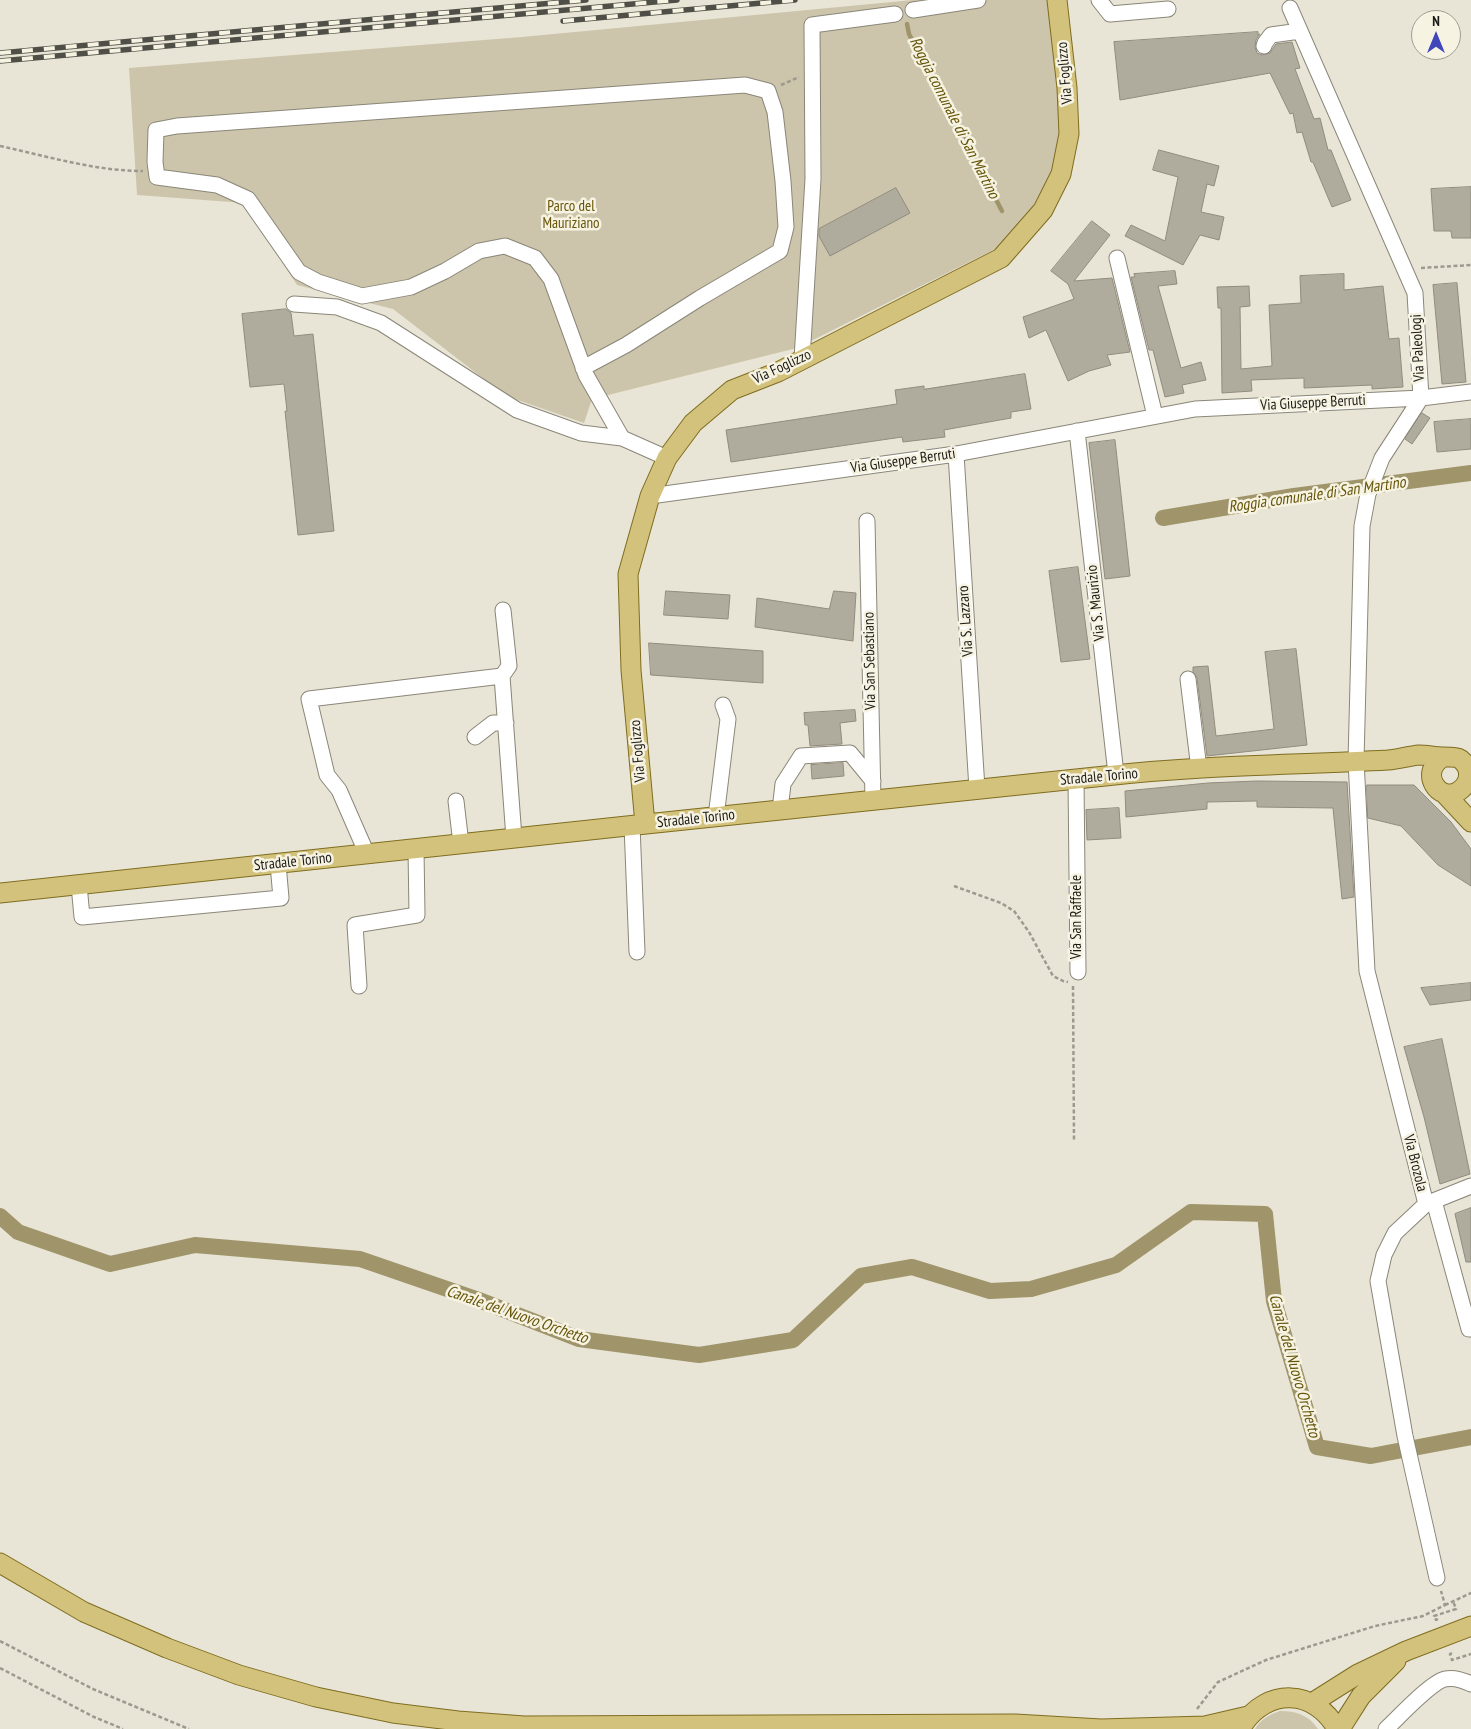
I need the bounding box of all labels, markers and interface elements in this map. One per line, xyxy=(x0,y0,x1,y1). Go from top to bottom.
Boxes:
north arrow xyxy=(1411,10,1461,60)
text: N xyxy=(1432,12,1440,30)
water label: Roggia comunale di San Martino xyxy=(905,34,1003,202)
street label: Via Foglizzo xyxy=(1053,41,1077,105)
park label: Parco del Mauriziano xyxy=(542,198,600,233)
street label: Via Paleologi xyxy=(1407,314,1429,382)
street label: Via Foglizzo xyxy=(750,346,814,388)
street label: Via Giuseppe Berruti xyxy=(1260,391,1366,415)
street label: Via Giuseppe Berruti xyxy=(849,445,957,477)
water label: Roggia comunale di San Martino xyxy=(1227,473,1407,517)
street label: Via S. Maurizio xyxy=(1083,564,1109,642)
street label: Via S. Lazzaro xyxy=(955,585,977,657)
street label: Via San Sebastiano xyxy=(860,612,880,710)
street label: Via Foglizzo xyxy=(626,719,650,783)
street label: Stradale Torino xyxy=(1059,765,1139,789)
street label: Stradale Torino xyxy=(656,806,736,832)
street label: Stradale Torino xyxy=(253,849,333,875)
street label: Via San Raffaele xyxy=(1068,875,1086,959)
street label: Via Brozola xyxy=(1399,1133,1431,1193)
water label: Canale del Nuovo Orchetto xyxy=(444,1282,590,1348)
water label: Canale del Nuovo Orchetto xyxy=(1264,1292,1324,1440)

